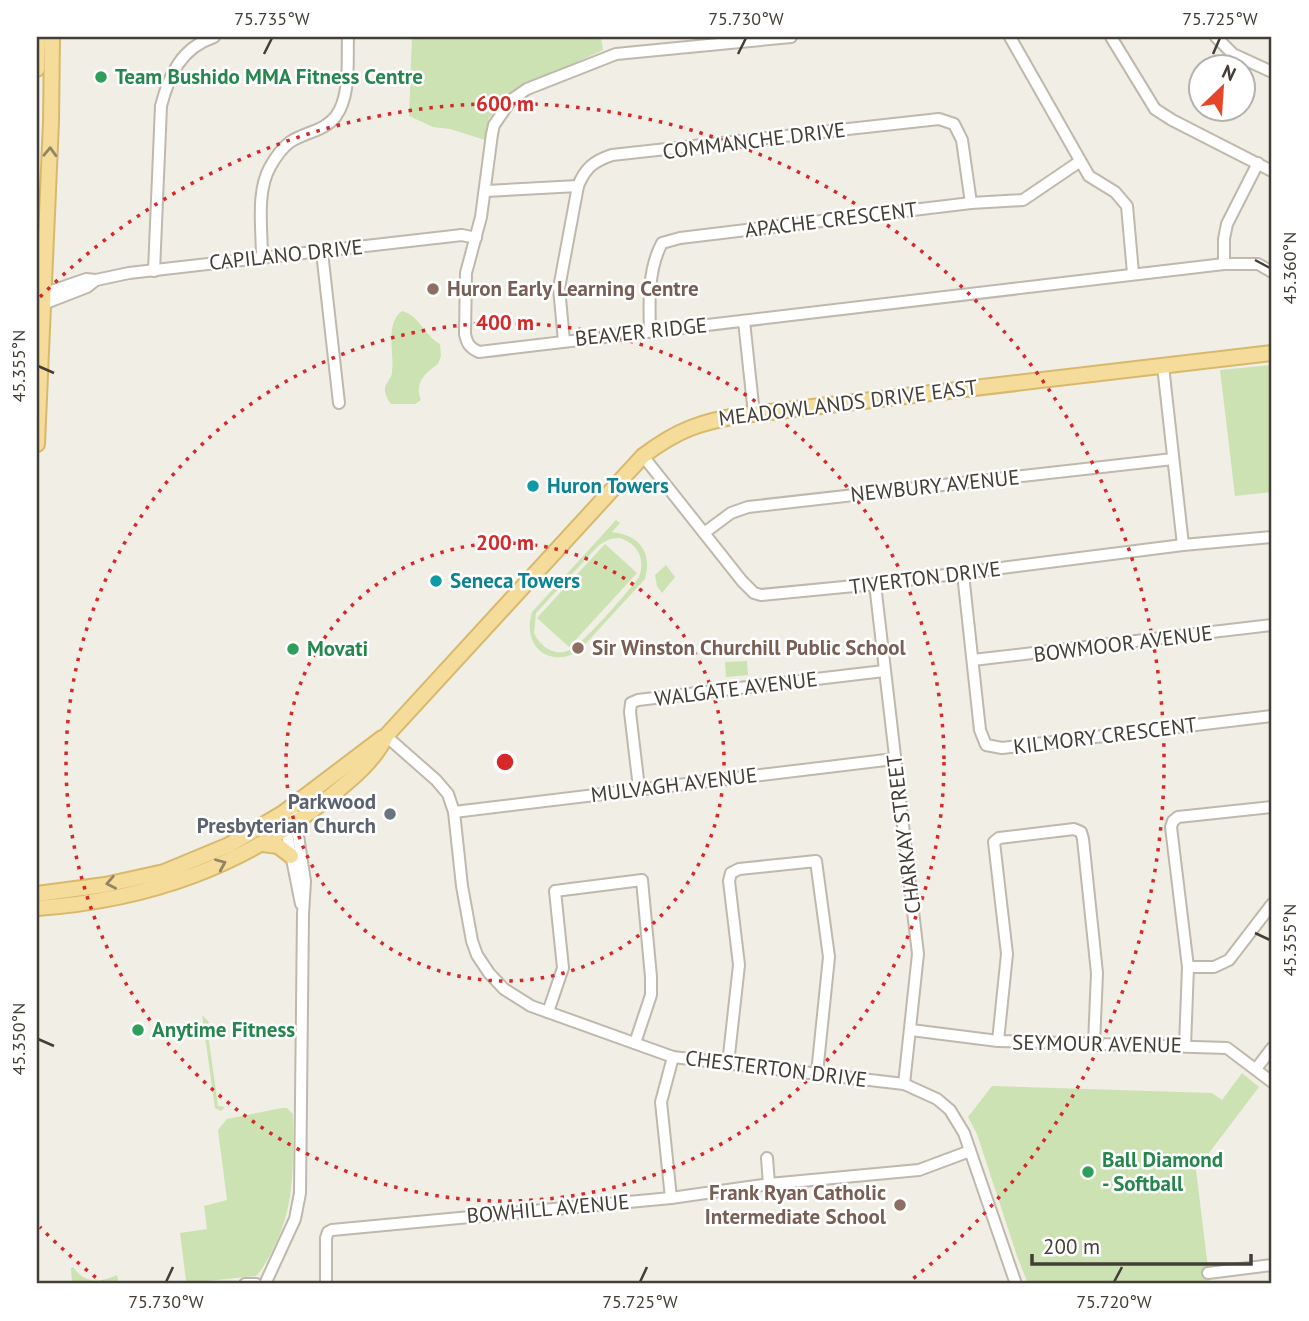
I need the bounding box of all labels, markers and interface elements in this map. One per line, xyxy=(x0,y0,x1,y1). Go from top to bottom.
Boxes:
text: 75.735°W xyxy=(234,7,310,30)
text: 75.730°W xyxy=(708,7,784,30)
text: 75.725°W xyxy=(1182,7,1258,30)
north arrow xyxy=(1186,52,1256,122)
text: N xyxy=(1218,59,1240,86)
place label: Team Bushido MMA Fitness Centre xyxy=(115,63,423,90)
marker: Team Bushido MMA Fitness Centre xyxy=(93,69,109,85)
text: 600 m xyxy=(476,90,534,117)
street label: COMMANCHE DRIVE xyxy=(661,116,847,165)
one-way arrow xyxy=(42,146,57,157)
street label: APACHE CRESCENT xyxy=(743,195,919,243)
text: 45.360°N xyxy=(1278,232,1301,304)
street label: CAPILANO DRIVE xyxy=(208,233,364,276)
place label: Huron Early Learning Centre xyxy=(447,275,699,302)
marker: Huron Early Learning Centre xyxy=(425,281,441,297)
text: 400 m xyxy=(476,309,534,336)
street label: BEAVER RIDGE xyxy=(574,311,708,352)
text: 45.355°N xyxy=(7,330,30,402)
street label: MEADOWLANDS DRIVE EAST xyxy=(717,373,979,432)
street label: NEWBURY AVENUE xyxy=(849,463,1021,508)
place label: Huron Towers xyxy=(547,472,669,499)
marker: Huron Towers xyxy=(525,478,541,494)
text: 200 m xyxy=(476,529,534,556)
street label: TIVERTON DRIVE xyxy=(848,555,1002,600)
place label: Seneca Towers xyxy=(450,567,580,594)
marker: Seneca Towers xyxy=(428,573,444,589)
street label: BOWMOOR AVENUE xyxy=(1032,619,1214,668)
place label: Sir Winston Churchill Public School xyxy=(592,634,907,661)
place label: Movati xyxy=(307,635,368,662)
marker: Sir Winston Churchill Public School xyxy=(570,640,586,656)
marker: Movati xyxy=(285,641,301,657)
street label: WALGATE AVENUE xyxy=(653,665,819,712)
street label: KILMORY CRESCENT xyxy=(1012,711,1199,760)
centre of rings xyxy=(493,750,517,774)
street label: CHARKAY STREET xyxy=(880,753,927,915)
street label: MULVAGH AVENUE xyxy=(589,761,759,808)
place label: Parkwood Presbyterian Church xyxy=(197,788,376,839)
marker: Parkwood Presbyterian Church xyxy=(382,806,398,822)
one-way arrow xyxy=(213,858,226,872)
one-way arrow xyxy=(105,875,117,890)
text: 45.355°N xyxy=(1278,904,1301,976)
text: 45.350°N xyxy=(7,1003,30,1075)
place label: Anytime Fitness xyxy=(152,1016,295,1043)
marker: Anytime Fitness xyxy=(130,1022,146,1038)
street label: SEYMOUR AVENUE xyxy=(1012,1029,1182,1058)
street label: CHESTERTON DRIVE xyxy=(684,1044,868,1093)
place label: Ball Diamond - Softball xyxy=(1102,1146,1223,1197)
marker: Ball Diamond - Softball xyxy=(1080,1164,1096,1180)
place label: Frank Ryan Catholic Intermediate School xyxy=(705,1179,887,1230)
street label: BOWHILL AVENUE xyxy=(465,1188,630,1229)
marker: Frank Ryan Catholic Intermediate School xyxy=(892,1197,908,1213)
scale bar xyxy=(1032,1223,1251,1267)
text: 200 m xyxy=(1043,1233,1100,1260)
text: 75.730°W xyxy=(128,1290,204,1313)
text: 75.725°W xyxy=(602,1290,678,1313)
text: 75.720°W xyxy=(1076,1290,1152,1313)

